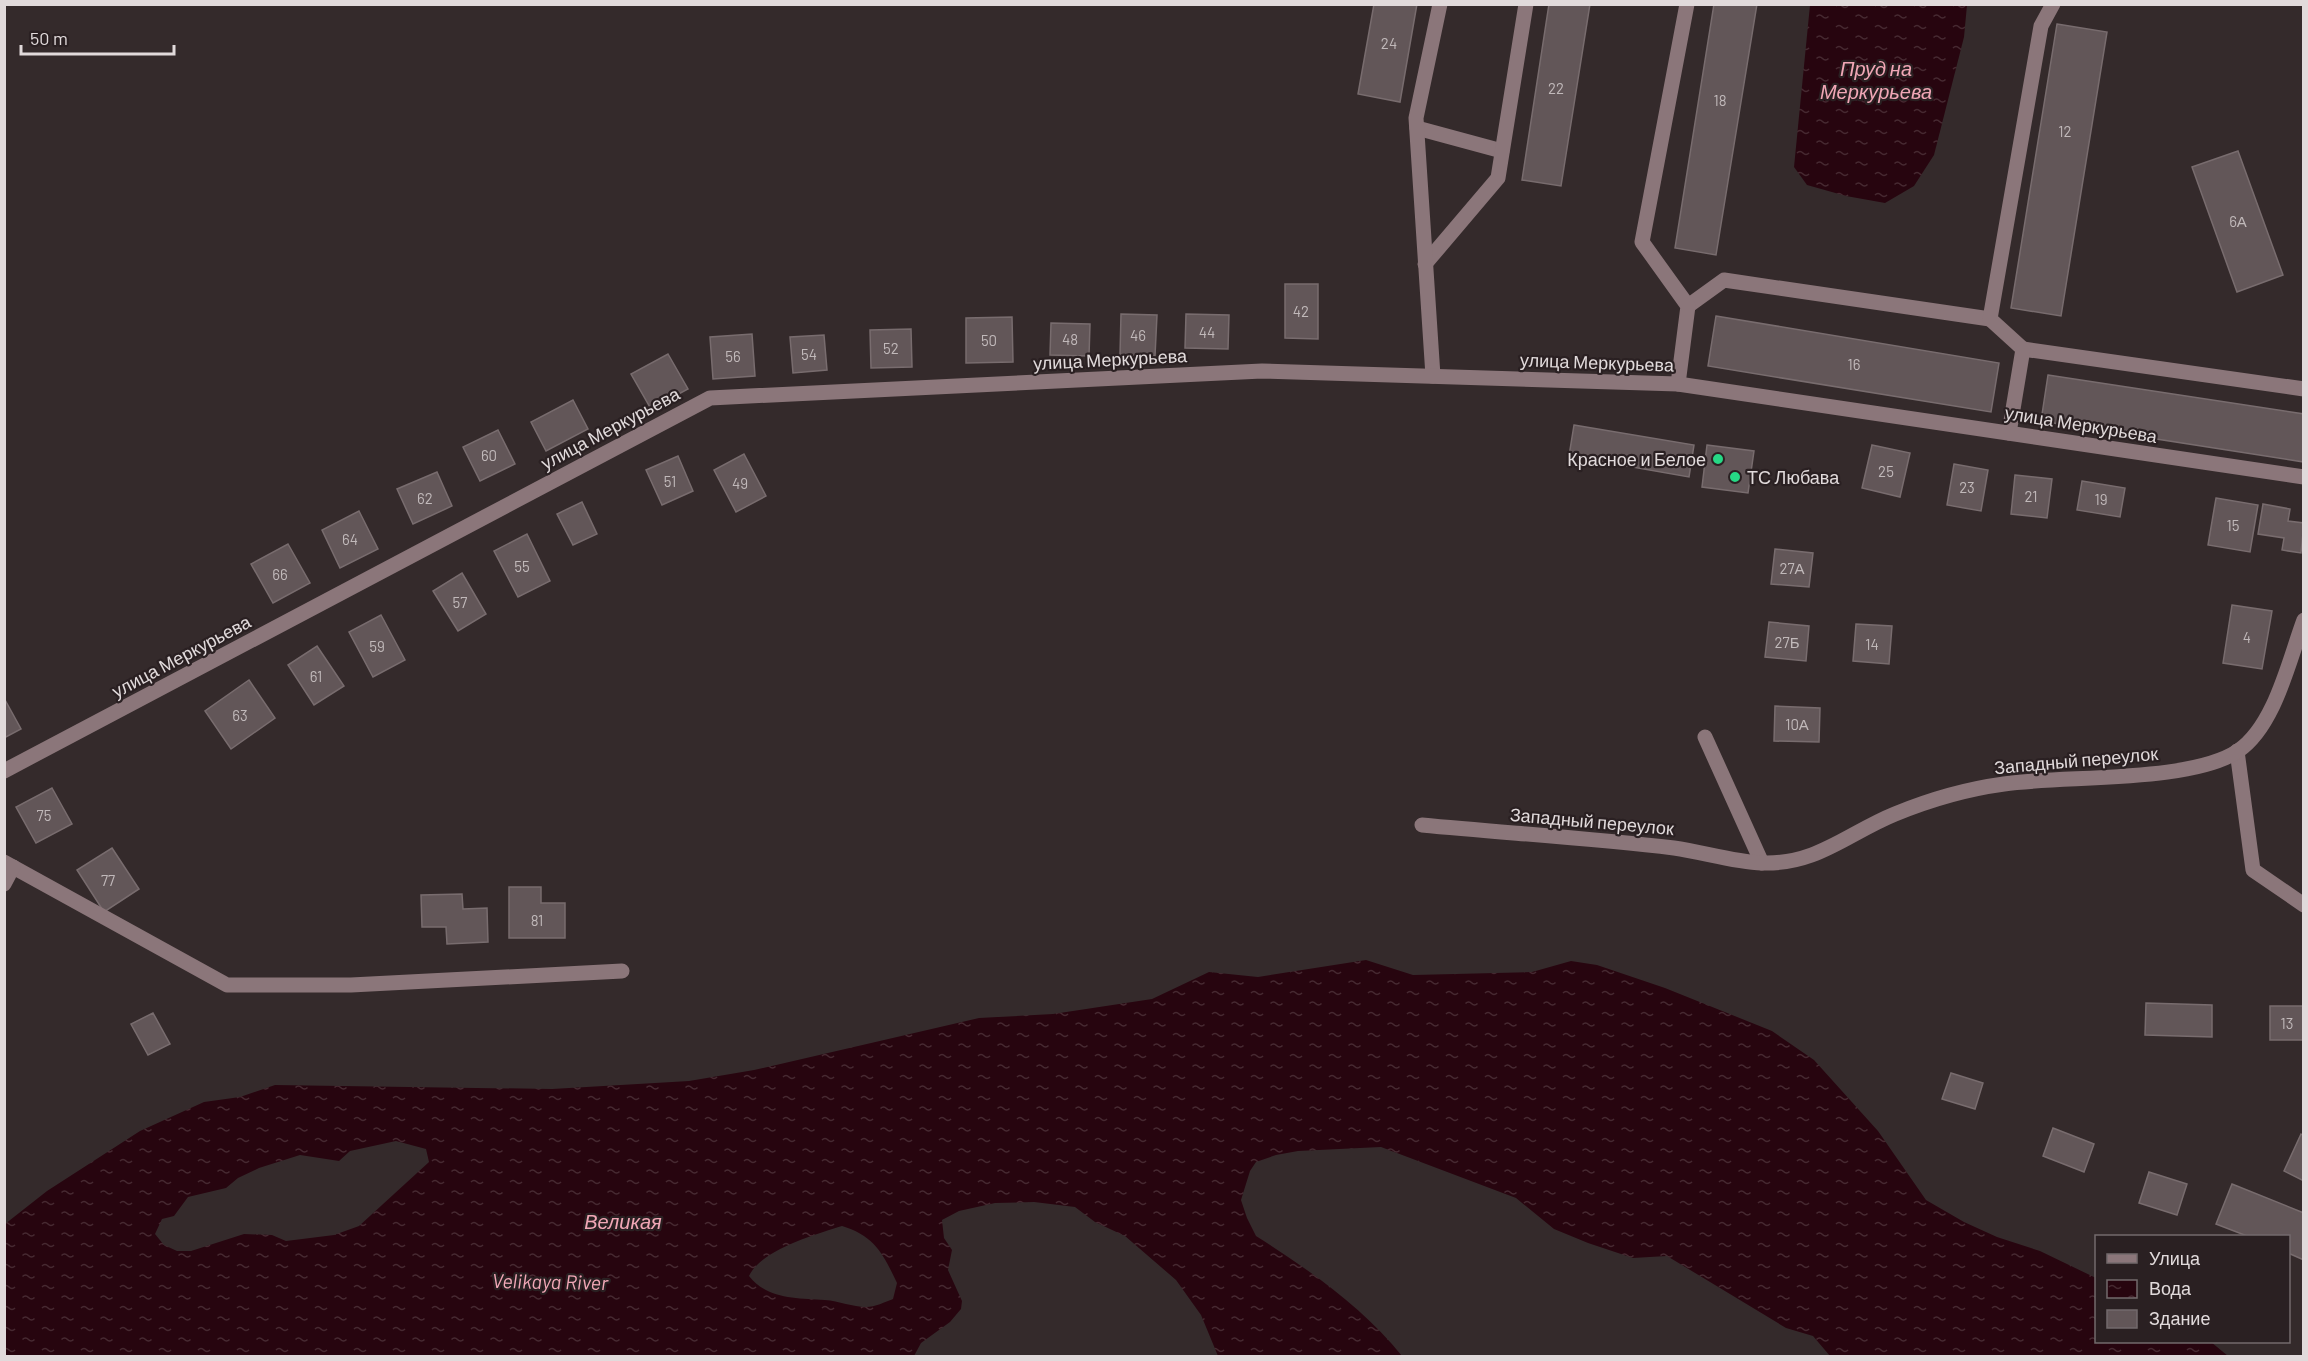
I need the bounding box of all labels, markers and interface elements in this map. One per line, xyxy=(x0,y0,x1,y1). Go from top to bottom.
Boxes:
scale bar xyxy=(21,18,174,56)
text: 50 m xyxy=(30,27,68,49)
house number: 24 xyxy=(1381,34,1397,52)
water label: Пруд на Меркурьева xyxy=(1820,56,1932,103)
house number: 22 xyxy=(1548,79,1564,97)
house number: 18 xyxy=(1713,91,1727,109)
house number: 12 xyxy=(2058,122,2072,140)
house number: 6А xyxy=(2229,212,2247,230)
house number: 42 xyxy=(1293,302,1309,320)
house number: 44 xyxy=(1199,323,1215,341)
house number: 46 xyxy=(1130,326,1146,344)
house number: 48 xyxy=(1062,330,1078,348)
house number: 50 xyxy=(981,331,997,349)
house number: 52 xyxy=(883,339,899,357)
street label: улица Меркурьева xyxy=(1033,344,1188,374)
house number: 54 xyxy=(801,345,817,363)
house number: 56 xyxy=(725,347,741,365)
street label: улица Меркурьева xyxy=(1520,348,1675,376)
house number: 16 xyxy=(1848,355,1860,373)
street label: улица Меркурьева xyxy=(537,382,684,474)
street label: улица Меркурьева xyxy=(2003,401,2160,447)
house number: 60 xyxy=(481,446,497,464)
place label: Красное и Белое xyxy=(1567,448,1706,470)
marker: Красное и Белое xyxy=(1711,452,1725,466)
house number: 25 xyxy=(1878,462,1894,480)
place label: ТС Любава xyxy=(1747,466,1840,488)
marker: ТС Любава xyxy=(1728,470,1742,484)
house number: 51 xyxy=(664,472,676,490)
house number: 49 xyxy=(732,474,748,492)
house number: 23 xyxy=(1959,478,1975,496)
house number: 21 xyxy=(2024,487,2038,505)
house number: 62 xyxy=(417,489,433,507)
house number: 19 xyxy=(2094,490,2108,508)
house number: 15 xyxy=(2227,516,2239,534)
house number: 64 xyxy=(342,530,358,548)
house number: 55 xyxy=(514,557,530,575)
house number: 27А xyxy=(1779,559,1805,577)
house number: 66 xyxy=(272,565,288,583)
house number: 57 xyxy=(453,593,467,611)
street label: улица Меркурьева xyxy=(108,610,255,702)
house number: 4 xyxy=(2243,628,2251,646)
house number: 27Б xyxy=(1775,633,1800,651)
house number: 14 xyxy=(1865,635,1879,653)
house number: 59 xyxy=(369,637,385,655)
house number: 61 xyxy=(310,667,322,685)
house number: 63 xyxy=(232,706,248,724)
house number: 10А xyxy=(1785,715,1809,733)
street label: Западный переулок xyxy=(1993,742,2159,778)
street label: Западный переулок xyxy=(1509,803,1675,839)
house number: 75 xyxy=(37,806,51,824)
house number: 77 xyxy=(101,871,115,889)
house number: 81 xyxy=(531,911,543,929)
house number: 13 xyxy=(2281,1014,2293,1032)
water label: Великая xyxy=(584,1209,662,1233)
legend xyxy=(2095,1235,2290,1343)
text: Улица xyxy=(2149,1247,2201,1269)
water label: Velikaya River xyxy=(492,1268,609,1294)
text: Вода xyxy=(2149,1277,2192,1299)
text: Здание xyxy=(2149,1307,2210,1329)

